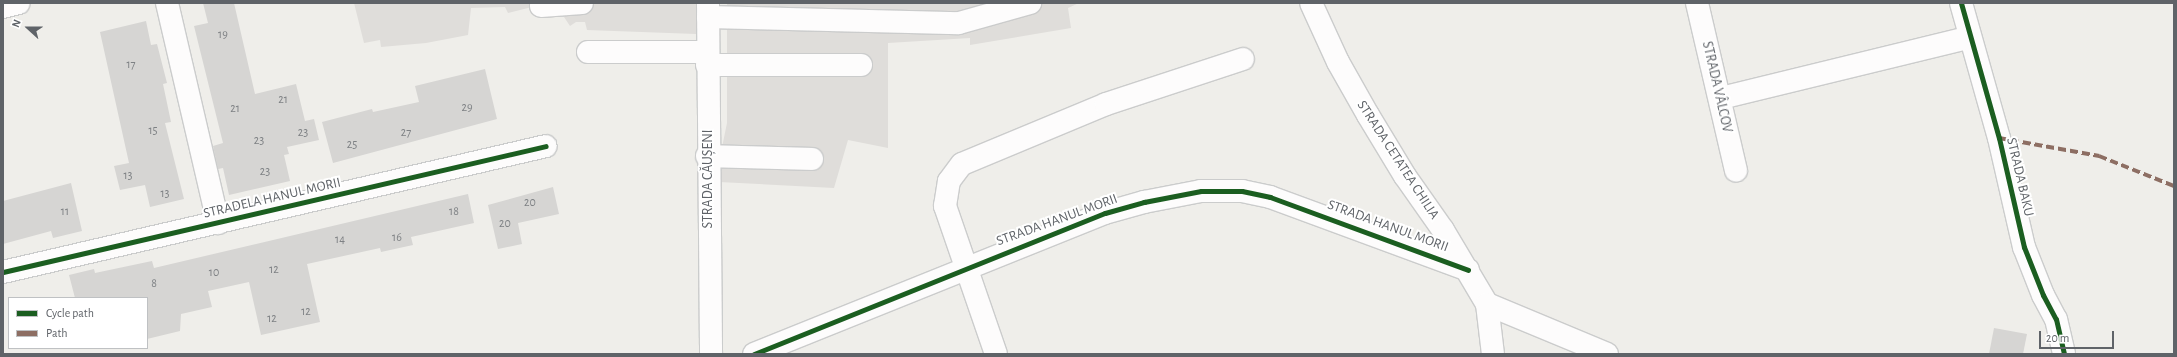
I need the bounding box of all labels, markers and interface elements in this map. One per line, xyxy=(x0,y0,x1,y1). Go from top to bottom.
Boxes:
north arrow xyxy=(8,8,48,48)
text: N xyxy=(10,18,23,29)
house number: 19 xyxy=(218,28,228,42)
street label: STRADA VÂLCOV xyxy=(1698,40,1736,134)
house number: 17 xyxy=(126,58,136,72)
house number: 21 xyxy=(278,93,288,107)
street label: STRADA CETATEA CHILIA xyxy=(1353,98,1443,222)
house number: 29 xyxy=(461,101,473,115)
house number: 21 xyxy=(230,102,240,116)
house number: 15 xyxy=(148,124,158,138)
house number: 23 xyxy=(298,126,308,140)
house number: 27 xyxy=(401,126,411,140)
street label: STRADA CĂUȘENI xyxy=(700,130,716,228)
house number: 23 xyxy=(254,134,264,148)
street label: STRADA BAKU xyxy=(2003,136,2037,218)
house number: 25 xyxy=(347,138,357,152)
house number: 23 xyxy=(260,165,270,179)
house number: 13 xyxy=(123,169,133,183)
street label: STRADELA HANUL MORII xyxy=(202,174,342,222)
house number: 13 xyxy=(160,187,170,201)
street label: STRADA HANUL MORII xyxy=(994,190,1120,250)
house number: 20 xyxy=(524,196,536,210)
street label: STRADA HANUL MORII xyxy=(1325,196,1451,256)
house number: 11 xyxy=(61,205,69,219)
house number: 18 xyxy=(449,205,459,219)
house number: 20 xyxy=(499,217,511,231)
house number: 16 xyxy=(392,231,402,245)
house number: 14 xyxy=(335,233,345,247)
house number: 12 xyxy=(269,263,279,277)
house number: 10 xyxy=(209,266,219,280)
house number: 8 xyxy=(151,277,157,291)
legend xyxy=(8,297,148,349)
house number: 12 xyxy=(301,305,311,319)
text: Cycle path xyxy=(46,307,94,319)
house number: 12 xyxy=(267,312,277,326)
scale bar xyxy=(2041,323,2116,349)
text: Path xyxy=(46,327,68,339)
text: 20 m xyxy=(2046,332,2069,344)

